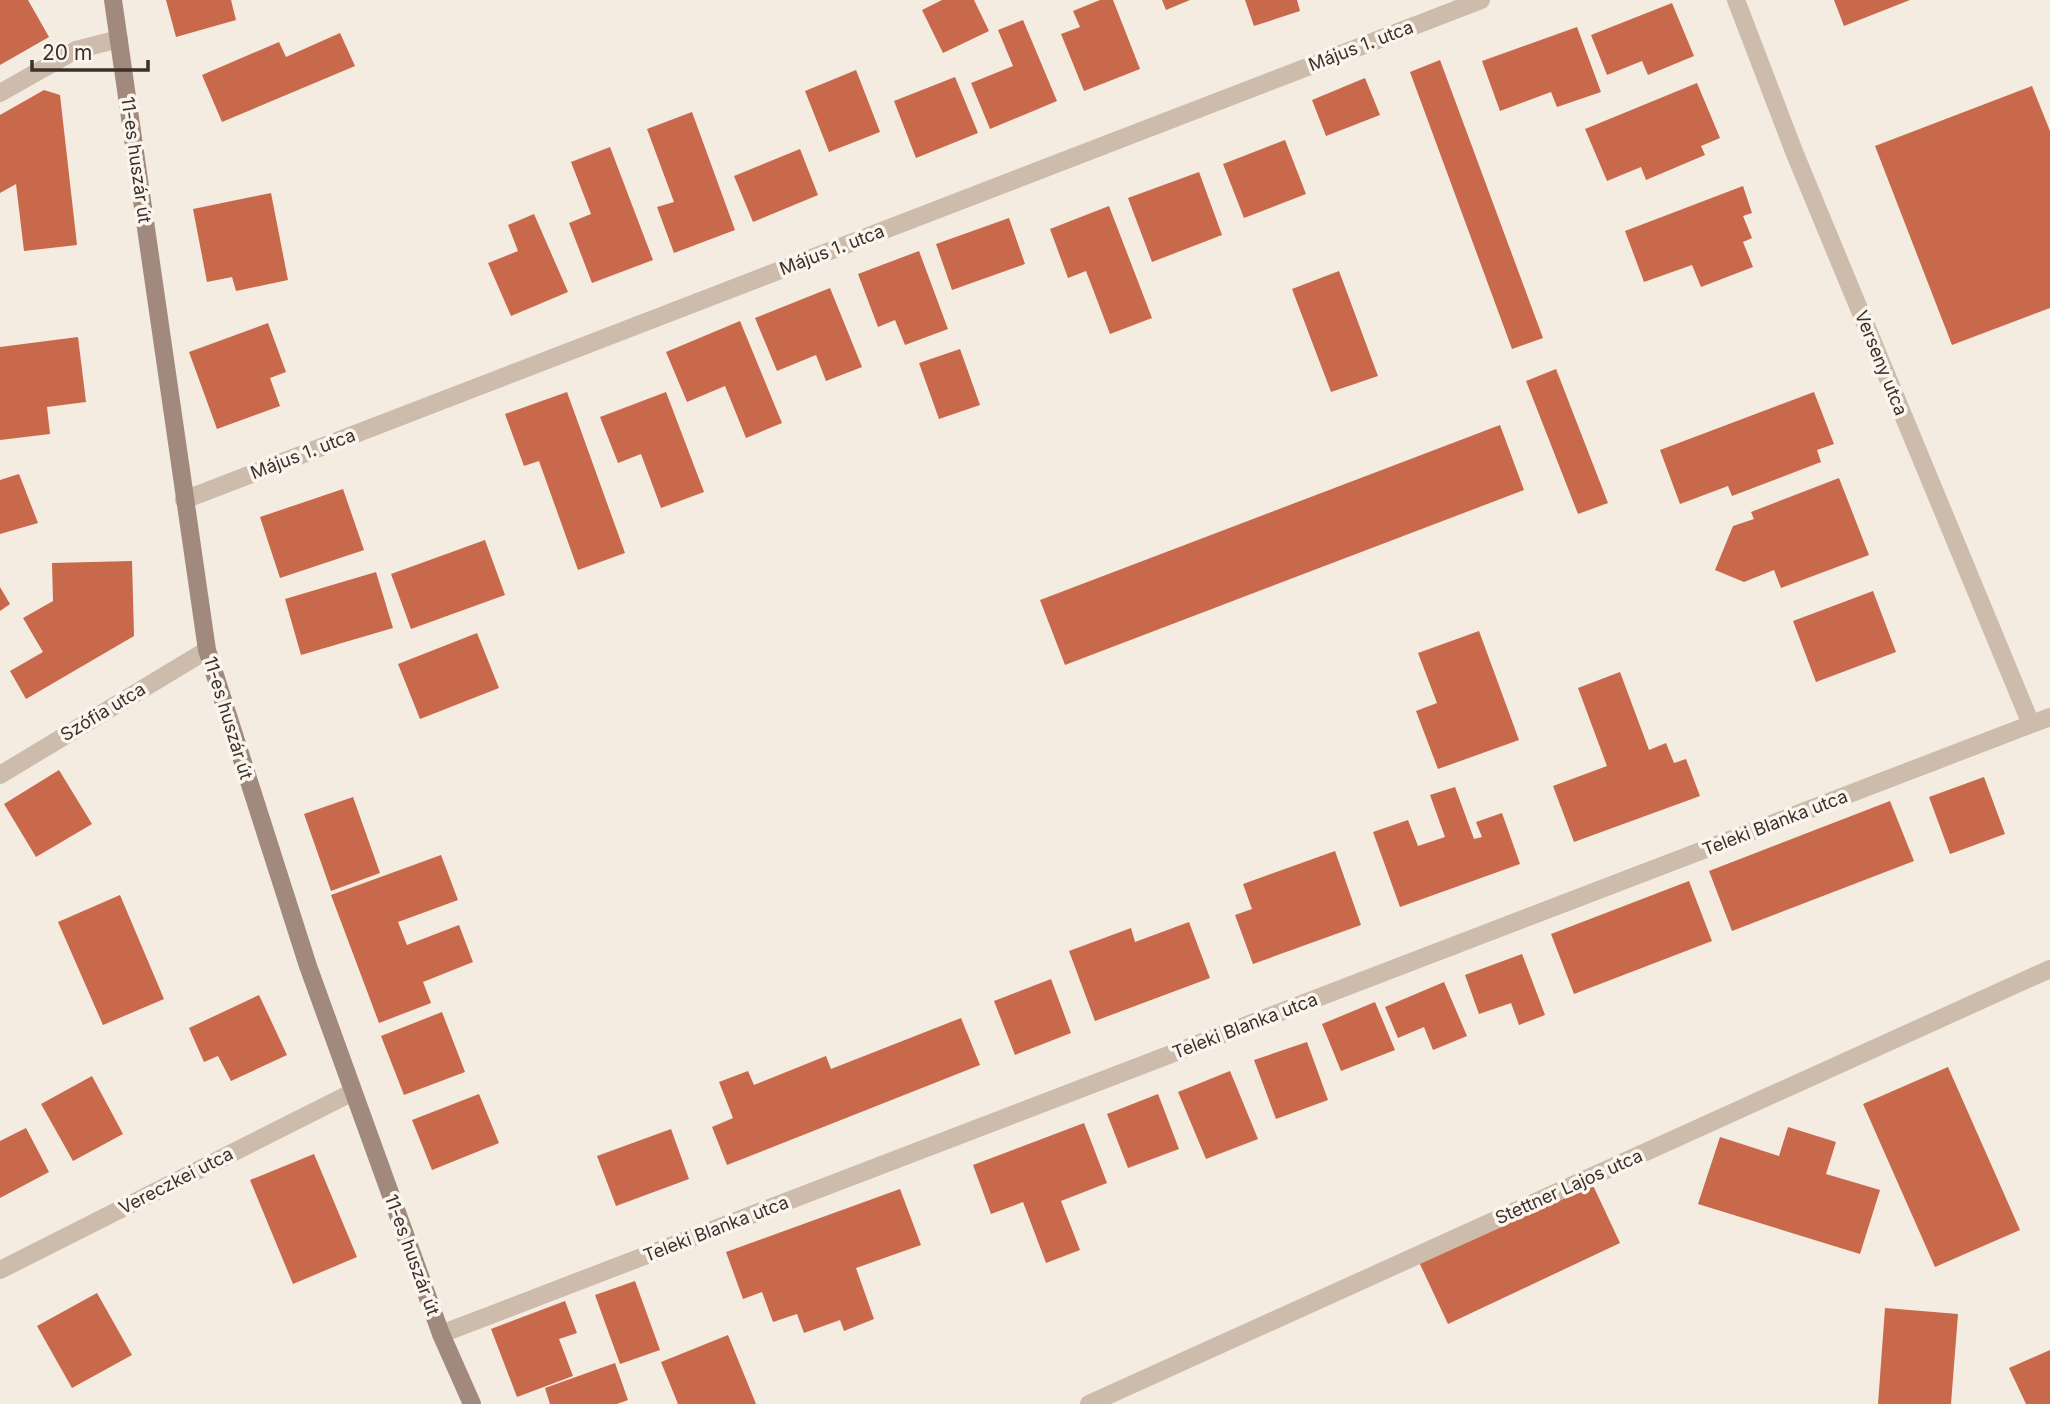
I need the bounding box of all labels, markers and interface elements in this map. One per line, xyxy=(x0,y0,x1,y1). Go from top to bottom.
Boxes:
street label: Május 1. utca xyxy=(1306,16,1416,75)
scale bar xyxy=(32,28,147,72)
text: 20 m xyxy=(42,40,92,65)
street label: 11-es huszár út xyxy=(117,95,156,224)
street label: Május 1. utca xyxy=(777,220,887,279)
street label: Verseny utca xyxy=(1851,307,1912,418)
street label: Május 1. utca xyxy=(248,424,358,483)
street label: 11-es huszár út xyxy=(200,654,257,782)
street label: Szófia utca xyxy=(57,678,149,745)
street label: Teleki Blanka utca xyxy=(1699,785,1850,860)
street label: Teleki Blanka utca xyxy=(1169,988,1320,1063)
street label: Vereczkei utca xyxy=(115,1143,236,1218)
street label: Stettner Lajos utca xyxy=(1492,1145,1646,1228)
street label: 11-es huszár út xyxy=(381,1191,444,1318)
street label: Teleki Blanka utca xyxy=(640,1191,791,1266)

